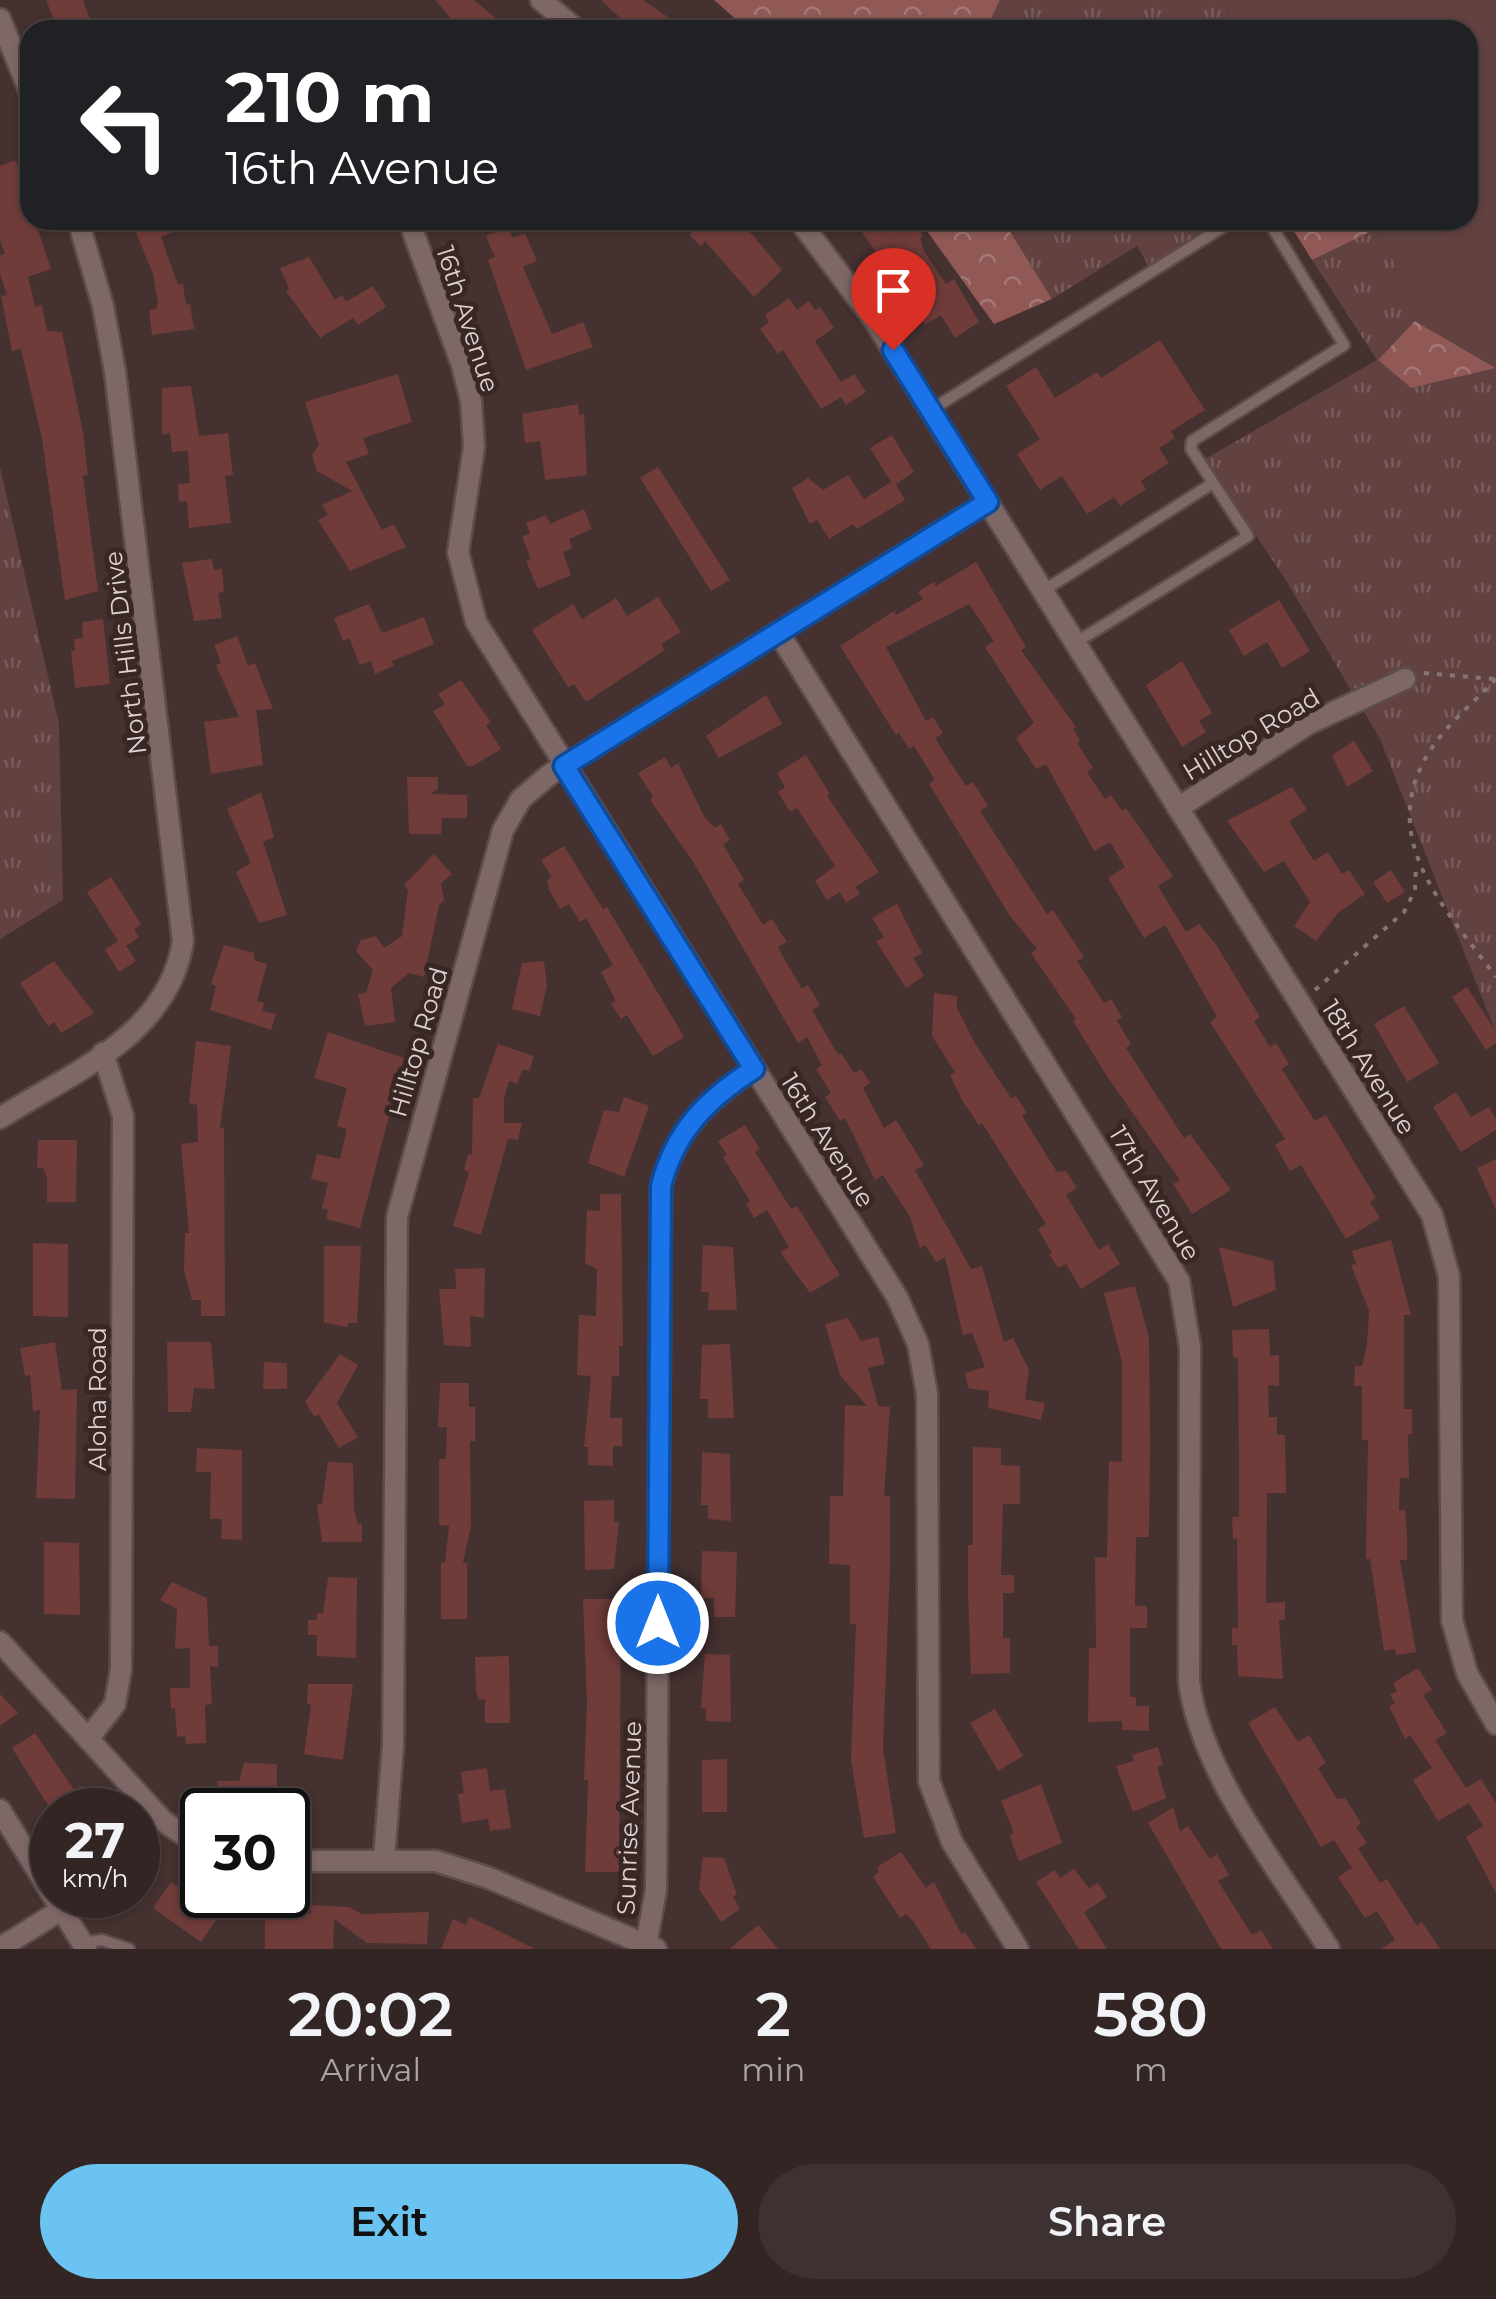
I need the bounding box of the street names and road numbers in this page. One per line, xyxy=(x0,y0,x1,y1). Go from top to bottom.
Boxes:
street label: 16th Avenue xyxy=(430,242,506,396)
street label: North Hills Drive xyxy=(98,550,152,756)
street label: Hilltop Road xyxy=(1177,681,1325,787)
street label: Hilltop Road xyxy=(382,964,454,1120)
street label: 18th Avenue xyxy=(1316,994,1422,1140)
street label: 16th Avenue xyxy=(775,1068,881,1212)
street label: 17th Avenue xyxy=(1103,1120,1207,1266)
street label: Aloha Road xyxy=(82,1327,112,1471)
street label: Sunrise Avenue xyxy=(611,1721,647,1915)

